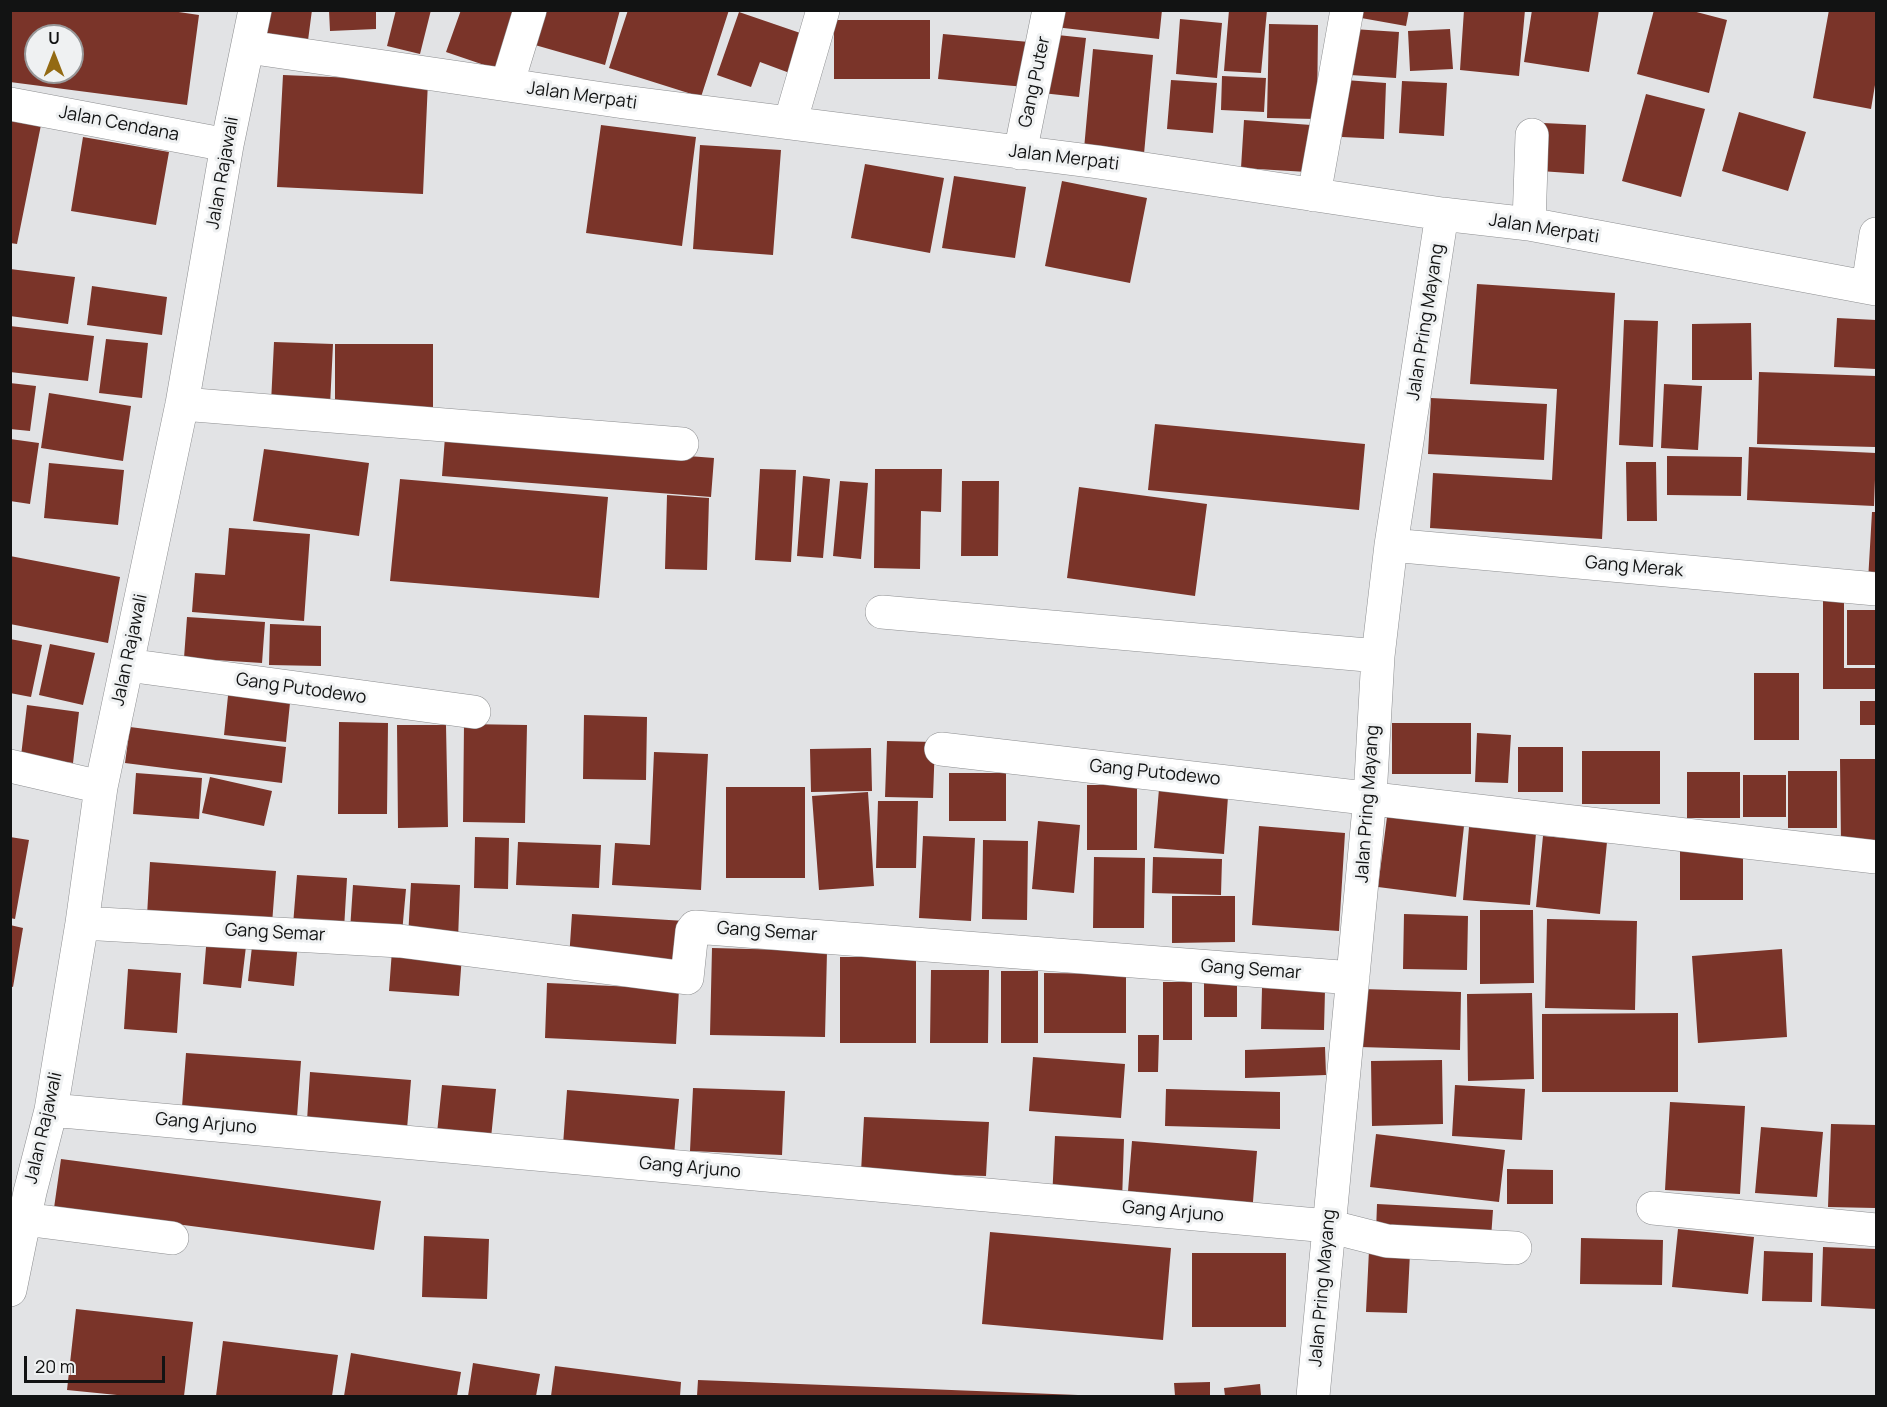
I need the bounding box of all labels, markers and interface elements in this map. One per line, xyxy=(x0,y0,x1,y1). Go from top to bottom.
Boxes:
north arrow xyxy=(24,24,84,84)
text: U xyxy=(48,27,60,49)
street label: Gang Puter xyxy=(1015,34,1055,130)
street label: Jalan Merpati xyxy=(526,78,638,114)
street label: Jalan Cendana xyxy=(57,102,181,146)
street label: Jalan Rajawali xyxy=(202,115,244,231)
street label: Jalan Merpati xyxy=(1008,141,1120,175)
street label: Jalan Merpati xyxy=(1487,210,1601,248)
street label: Jalan Pring Mayang xyxy=(1403,242,1449,402)
street label: Gang Merak xyxy=(1584,552,1684,582)
street label: Jalan Rajawali xyxy=(108,592,152,708)
street label: Gang Putodewo xyxy=(234,669,368,709)
street label: Jalan Pring Mayang xyxy=(1352,724,1384,884)
street label: Gang Putodewo xyxy=(1088,755,1222,791)
street label: Gang Semar xyxy=(716,918,818,946)
street label: Gang Semar xyxy=(224,920,326,946)
street label: Gang Semar xyxy=(1200,956,1302,984)
street label: Jalan Rajawali xyxy=(21,1070,67,1186)
street label: Gang Arjuno xyxy=(154,1109,258,1139)
street label: Gang Arjuno xyxy=(638,1153,742,1183)
street label: Gang Arjuno xyxy=(1121,1197,1225,1227)
street label: Jalan Pring Mayang xyxy=(1305,1208,1341,1368)
scale bar xyxy=(27,1344,168,1382)
text: 20 m xyxy=(35,1354,75,1378)

